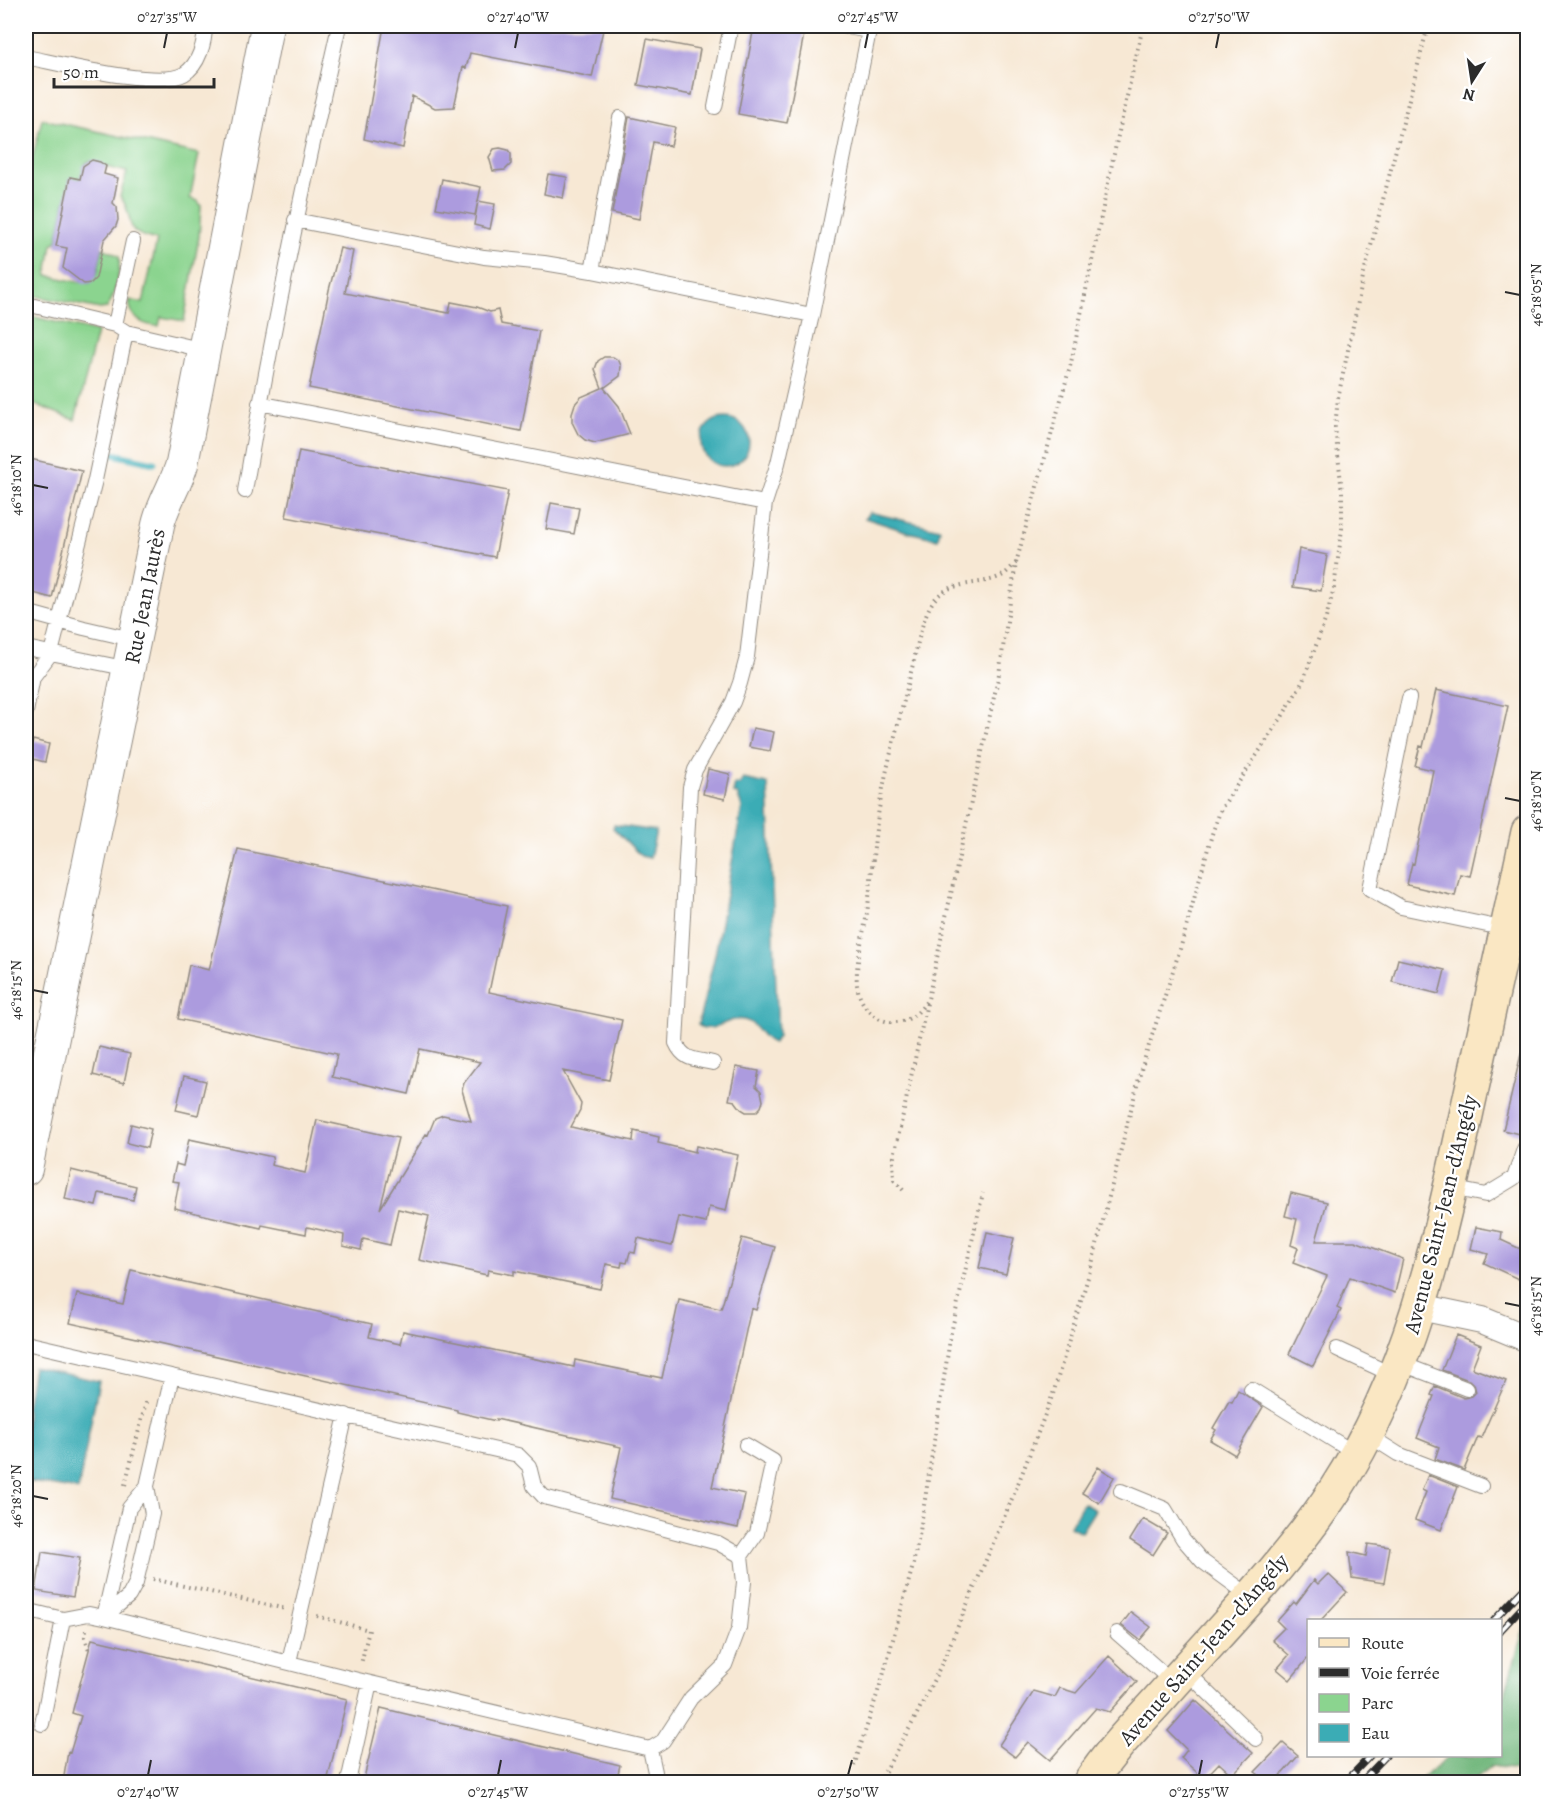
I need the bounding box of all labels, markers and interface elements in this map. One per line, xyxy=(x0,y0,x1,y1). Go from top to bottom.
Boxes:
text: 0°27'35"W xyxy=(137,7,197,27)
text: 0°27'40"W xyxy=(487,7,549,27)
text: 0°27'45"W xyxy=(838,7,898,27)
text: 0°27'50"W xyxy=(1188,7,1250,27)
scale bar xyxy=(54,51,214,89)
north arrow xyxy=(1442,51,1502,111)
text: 50 m xyxy=(63,60,99,84)
text: N xyxy=(1461,83,1477,107)
text: 46°18'05"N xyxy=(1526,263,1546,327)
text: 46°18'10"N xyxy=(6,454,26,516)
street label: Rue Jean Jaurès xyxy=(117,526,173,666)
text: 46°18'10"N xyxy=(1526,770,1546,832)
text: 46°18'15"N xyxy=(6,960,26,1020)
street label: Avenue Saint-Jean-d'Angély xyxy=(1396,1091,1485,1338)
text: 46°18'15"N xyxy=(1526,1276,1546,1336)
text: 46°18'20"N xyxy=(6,1464,26,1528)
street label: Avenue Saint-Jean-d'Angély xyxy=(1111,1547,1296,1753)
legend xyxy=(1307,1619,1502,1757)
text: Route xyxy=(1361,1631,1404,1655)
text: Voie ferrée xyxy=(1360,1661,1440,1685)
text: Parc xyxy=(1361,1691,1393,1715)
text: Eau xyxy=(1361,1721,1390,1745)
text: 0°27'40"W xyxy=(117,1782,179,1802)
text: 0°27'45"W xyxy=(468,1782,528,1802)
text: 0°27'50"W xyxy=(817,1782,879,1802)
text: 0°27'55"W xyxy=(1169,1782,1229,1802)

